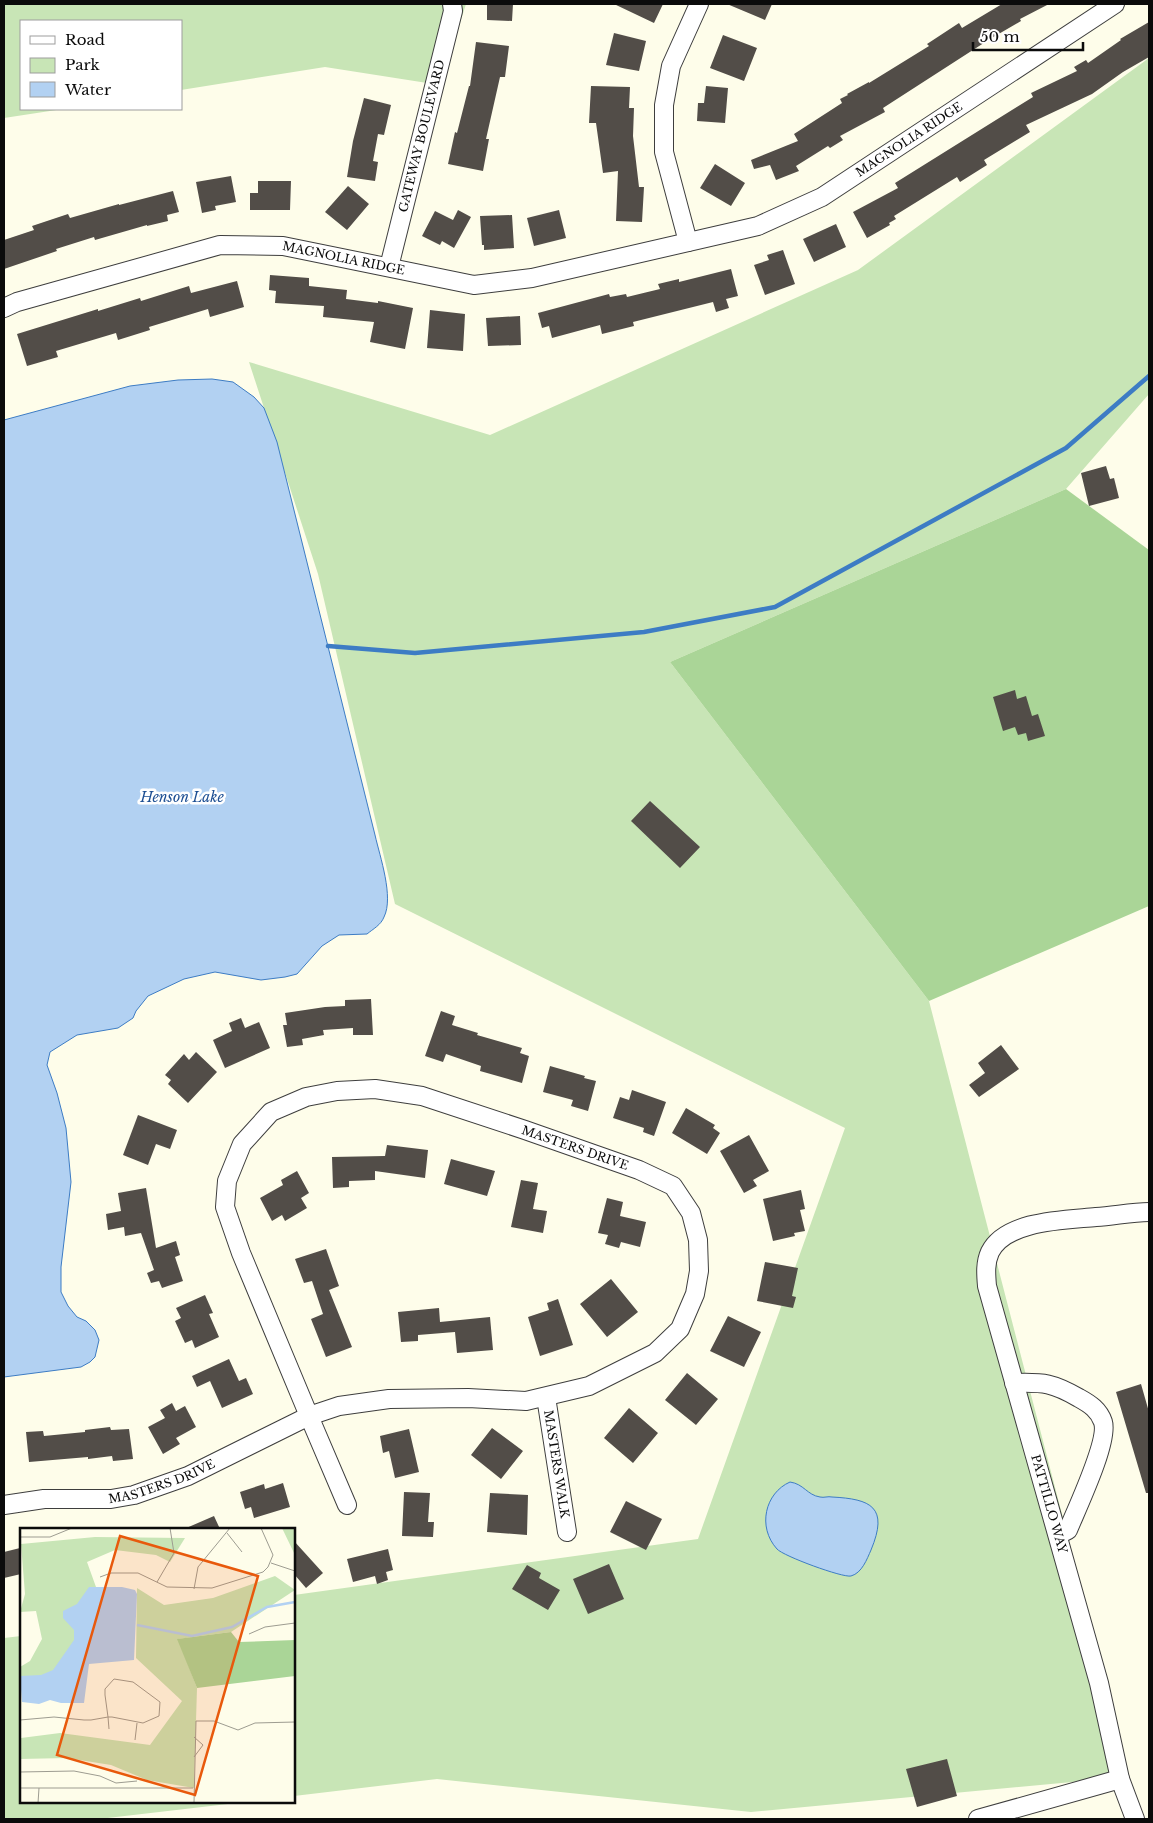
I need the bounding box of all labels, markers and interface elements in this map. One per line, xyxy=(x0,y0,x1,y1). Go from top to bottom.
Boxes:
legend xyxy=(20,20,182,110)
scale bar xyxy=(973,20,1083,52)
text: 50 m xyxy=(980,27,1020,46)
text: Road xyxy=(65,30,105,49)
text: Park xyxy=(65,55,101,74)
street label: GATEWAY BOULEVARD xyxy=(395,58,448,214)
text: Water xyxy=(64,80,112,99)
street label: MAGNOLIA RIDGE xyxy=(853,99,965,180)
street label: MAGNOLIA RIDGE xyxy=(281,238,407,278)
water label: Henson Lake xyxy=(139,788,224,806)
street label: MASTERS DRIVE xyxy=(520,1122,631,1173)
street label: MASTERS WALK xyxy=(541,1409,573,1520)
street label: PATTILLO WAY xyxy=(1028,1453,1071,1555)
street label: MASTERS DRIVE xyxy=(107,1456,217,1506)
inset map xyxy=(20,1528,295,1803)

